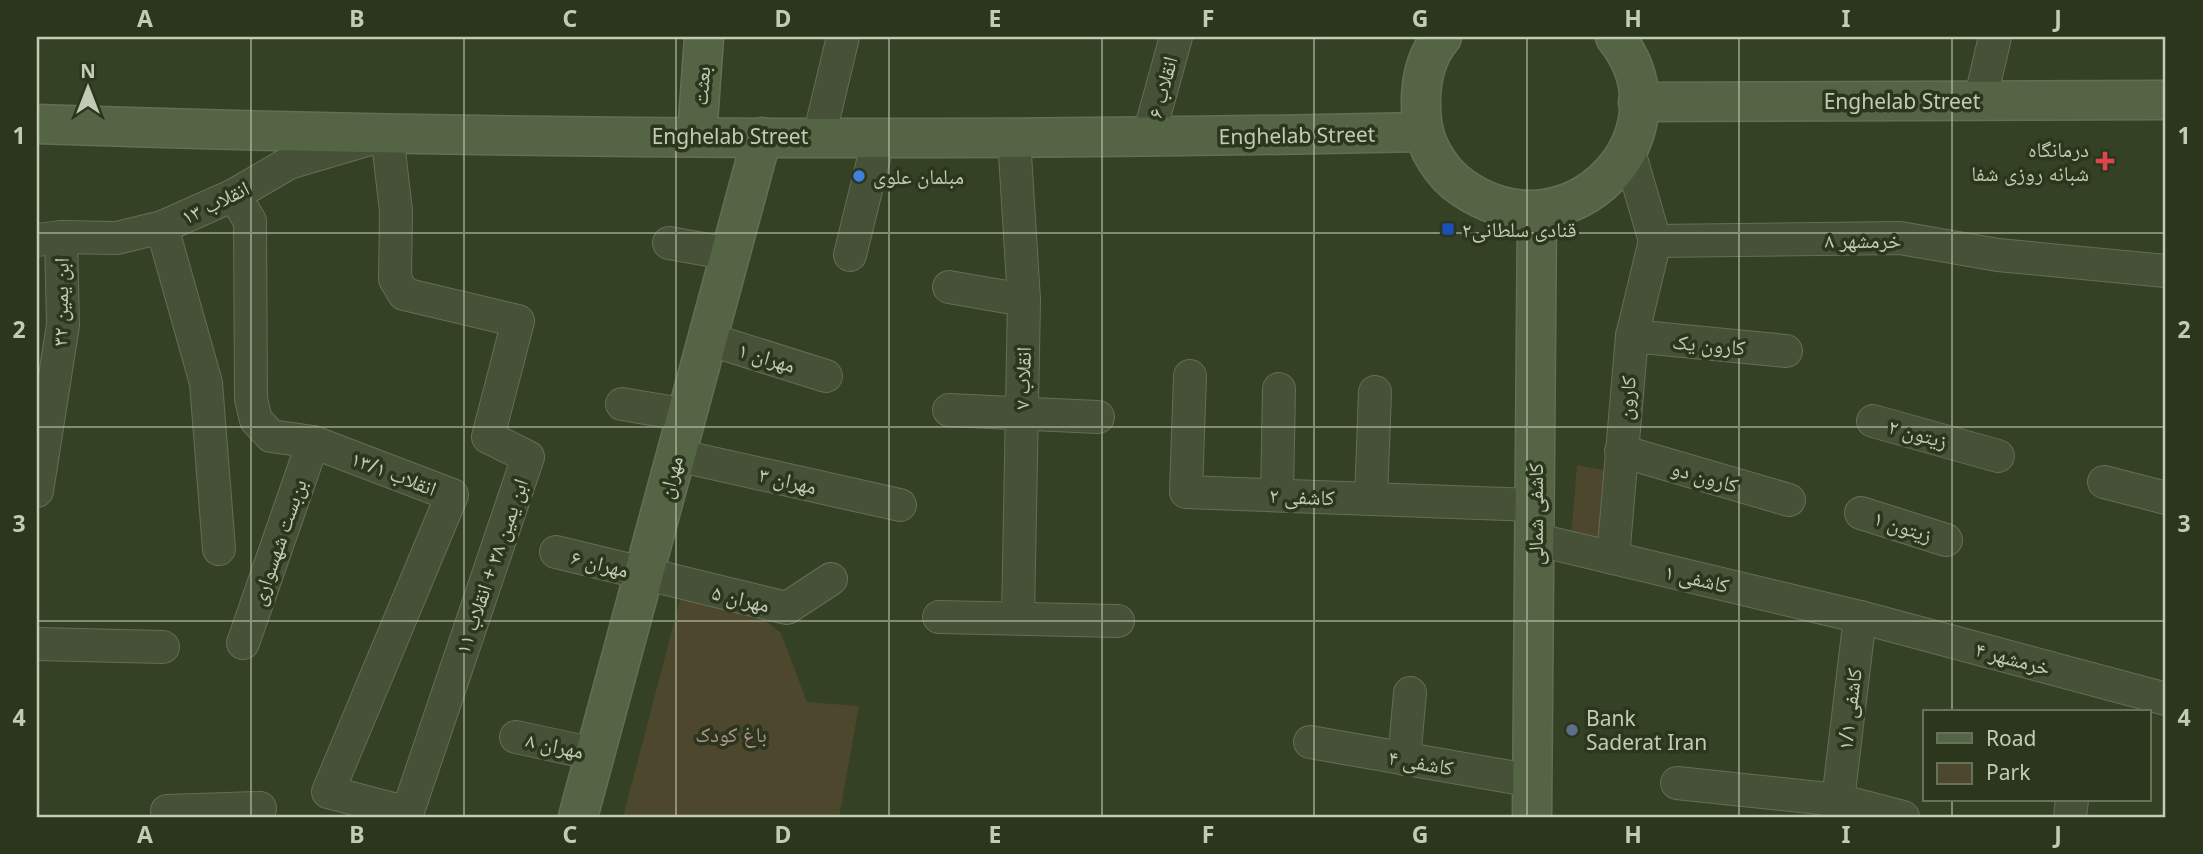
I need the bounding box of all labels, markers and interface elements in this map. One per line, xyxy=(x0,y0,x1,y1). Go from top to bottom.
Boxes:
text: A xyxy=(137,2,153,34)
text: B xyxy=(349,2,365,34)
text: C xyxy=(563,2,578,34)
text: D xyxy=(775,2,791,34)
text: E xyxy=(989,2,1001,34)
text: F xyxy=(1202,2,1214,34)
text: G xyxy=(1412,2,1428,34)
text: H xyxy=(1624,2,1642,34)
text: I xyxy=(1842,2,1851,34)
text: J xyxy=(2052,2,2062,34)
north arrow xyxy=(52,52,122,122)
street label: انقلاب ۶ xyxy=(1140,53,1184,121)
text: N xyxy=(80,58,96,84)
street label: بعثت xyxy=(686,65,716,107)
street label: Enghelab Street xyxy=(1824,87,1981,115)
text: 1 xyxy=(12,119,26,151)
text: 1 xyxy=(2177,119,2191,151)
street label: Enghelab Street xyxy=(1218,120,1376,150)
street label: Enghelab Street xyxy=(652,122,809,150)
place label: درمانگاه شبانه روزی شفا xyxy=(1971,135,2089,187)
marker: درمانگاه شبانه روزی شفا xyxy=(2095,151,2115,171)
place label: مبلمان علوی xyxy=(873,162,964,190)
marker: مبلمان علوی xyxy=(851,168,867,184)
street label: انقلاب ۱۳ xyxy=(176,174,254,230)
place label: قنادی سلطانی۲ xyxy=(1462,215,1577,243)
marker: قنادی سلطانی۲ xyxy=(1440,221,1456,237)
street label: خرمشهر ۸ xyxy=(1825,226,1901,254)
street label: ابن یمین ۳۲ xyxy=(45,257,75,347)
text: 2 xyxy=(12,313,26,345)
text: 2 xyxy=(2177,313,2191,345)
street label: کارون یک xyxy=(1671,327,1747,361)
street label: مهران ۱ xyxy=(735,335,799,379)
street label: انقلاب ۷ xyxy=(1007,346,1037,410)
street label: کارون xyxy=(1610,374,1642,421)
street label: زیتون ۲ xyxy=(1885,412,1951,454)
street label: انقلاب ۱۳/۱ xyxy=(347,444,441,502)
street label: مهران xyxy=(651,452,689,502)
street label: کارون دو xyxy=(1668,453,1742,499)
street label: مهران ۳ xyxy=(756,460,820,500)
street label: کاشفی شمالی xyxy=(1521,462,1549,565)
street label: بن‌بست شهسواری xyxy=(243,475,313,609)
street label: ابن یمین ۳۸ + انقلاب ۱۱ xyxy=(448,475,534,657)
street label: کاشفی ۲ xyxy=(1269,481,1335,511)
street label: زیتون ۱ xyxy=(1870,503,1936,549)
text: 3 xyxy=(12,507,26,539)
text: 3 xyxy=(2177,507,2191,539)
street label: مهران ۶ xyxy=(568,542,632,584)
street label: کاشفی ۱ xyxy=(1662,557,1732,599)
street label: مهران ۵ xyxy=(709,578,773,618)
street label: خرمشهر ۴ xyxy=(1972,635,2054,681)
street label: کاشفی ۱/۱ xyxy=(1830,666,1868,752)
text: 4 xyxy=(12,701,26,733)
text: 4 xyxy=(2177,701,2191,733)
place label: Bank Saderat Iran xyxy=(1586,704,1707,756)
legend xyxy=(1923,710,2150,802)
park label: باغ کودک xyxy=(695,720,767,748)
marker: Bank Saderat Iran xyxy=(1564,722,1580,738)
text: Road xyxy=(1986,724,2036,752)
street label: مهران ۸ xyxy=(524,725,586,765)
street label: کاشفی ۴ xyxy=(1386,743,1456,782)
text: Park xyxy=(1986,758,2031,786)
text: A xyxy=(137,818,153,850)
text: B xyxy=(349,818,365,850)
text: C xyxy=(563,818,578,850)
text: D xyxy=(775,818,791,850)
text: E xyxy=(989,818,1001,850)
text: F xyxy=(1202,818,1214,850)
text: G xyxy=(1412,818,1428,850)
text: H xyxy=(1624,818,1642,850)
text: I xyxy=(1842,818,1851,850)
text: J xyxy=(2052,818,2062,850)

